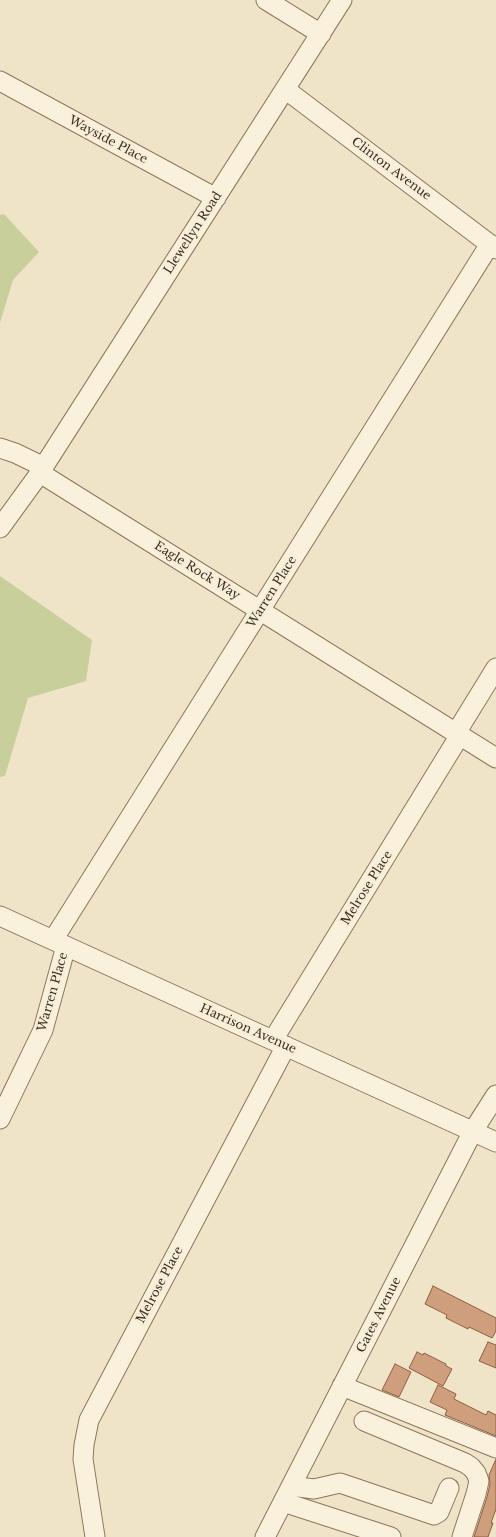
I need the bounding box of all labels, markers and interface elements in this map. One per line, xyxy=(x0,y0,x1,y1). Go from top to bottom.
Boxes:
street label: Wayside Place xyxy=(66,113,150,167)
street label: Clinton Avenue xyxy=(348,134,434,204)
street label: Llewellyn Road xyxy=(161,189,225,277)
street label: Eagle Rock Way xyxy=(151,539,243,603)
street label: Warren Place xyxy=(244,554,300,630)
street label: Melrose Place xyxy=(338,848,396,928)
street label: Warren Place xyxy=(35,951,71,1033)
street label: Harrison Avenue xyxy=(198,1001,298,1057)
street label: Melrose Place xyxy=(134,1244,186,1326)
street label: Gates Avenue xyxy=(354,1275,404,1355)

